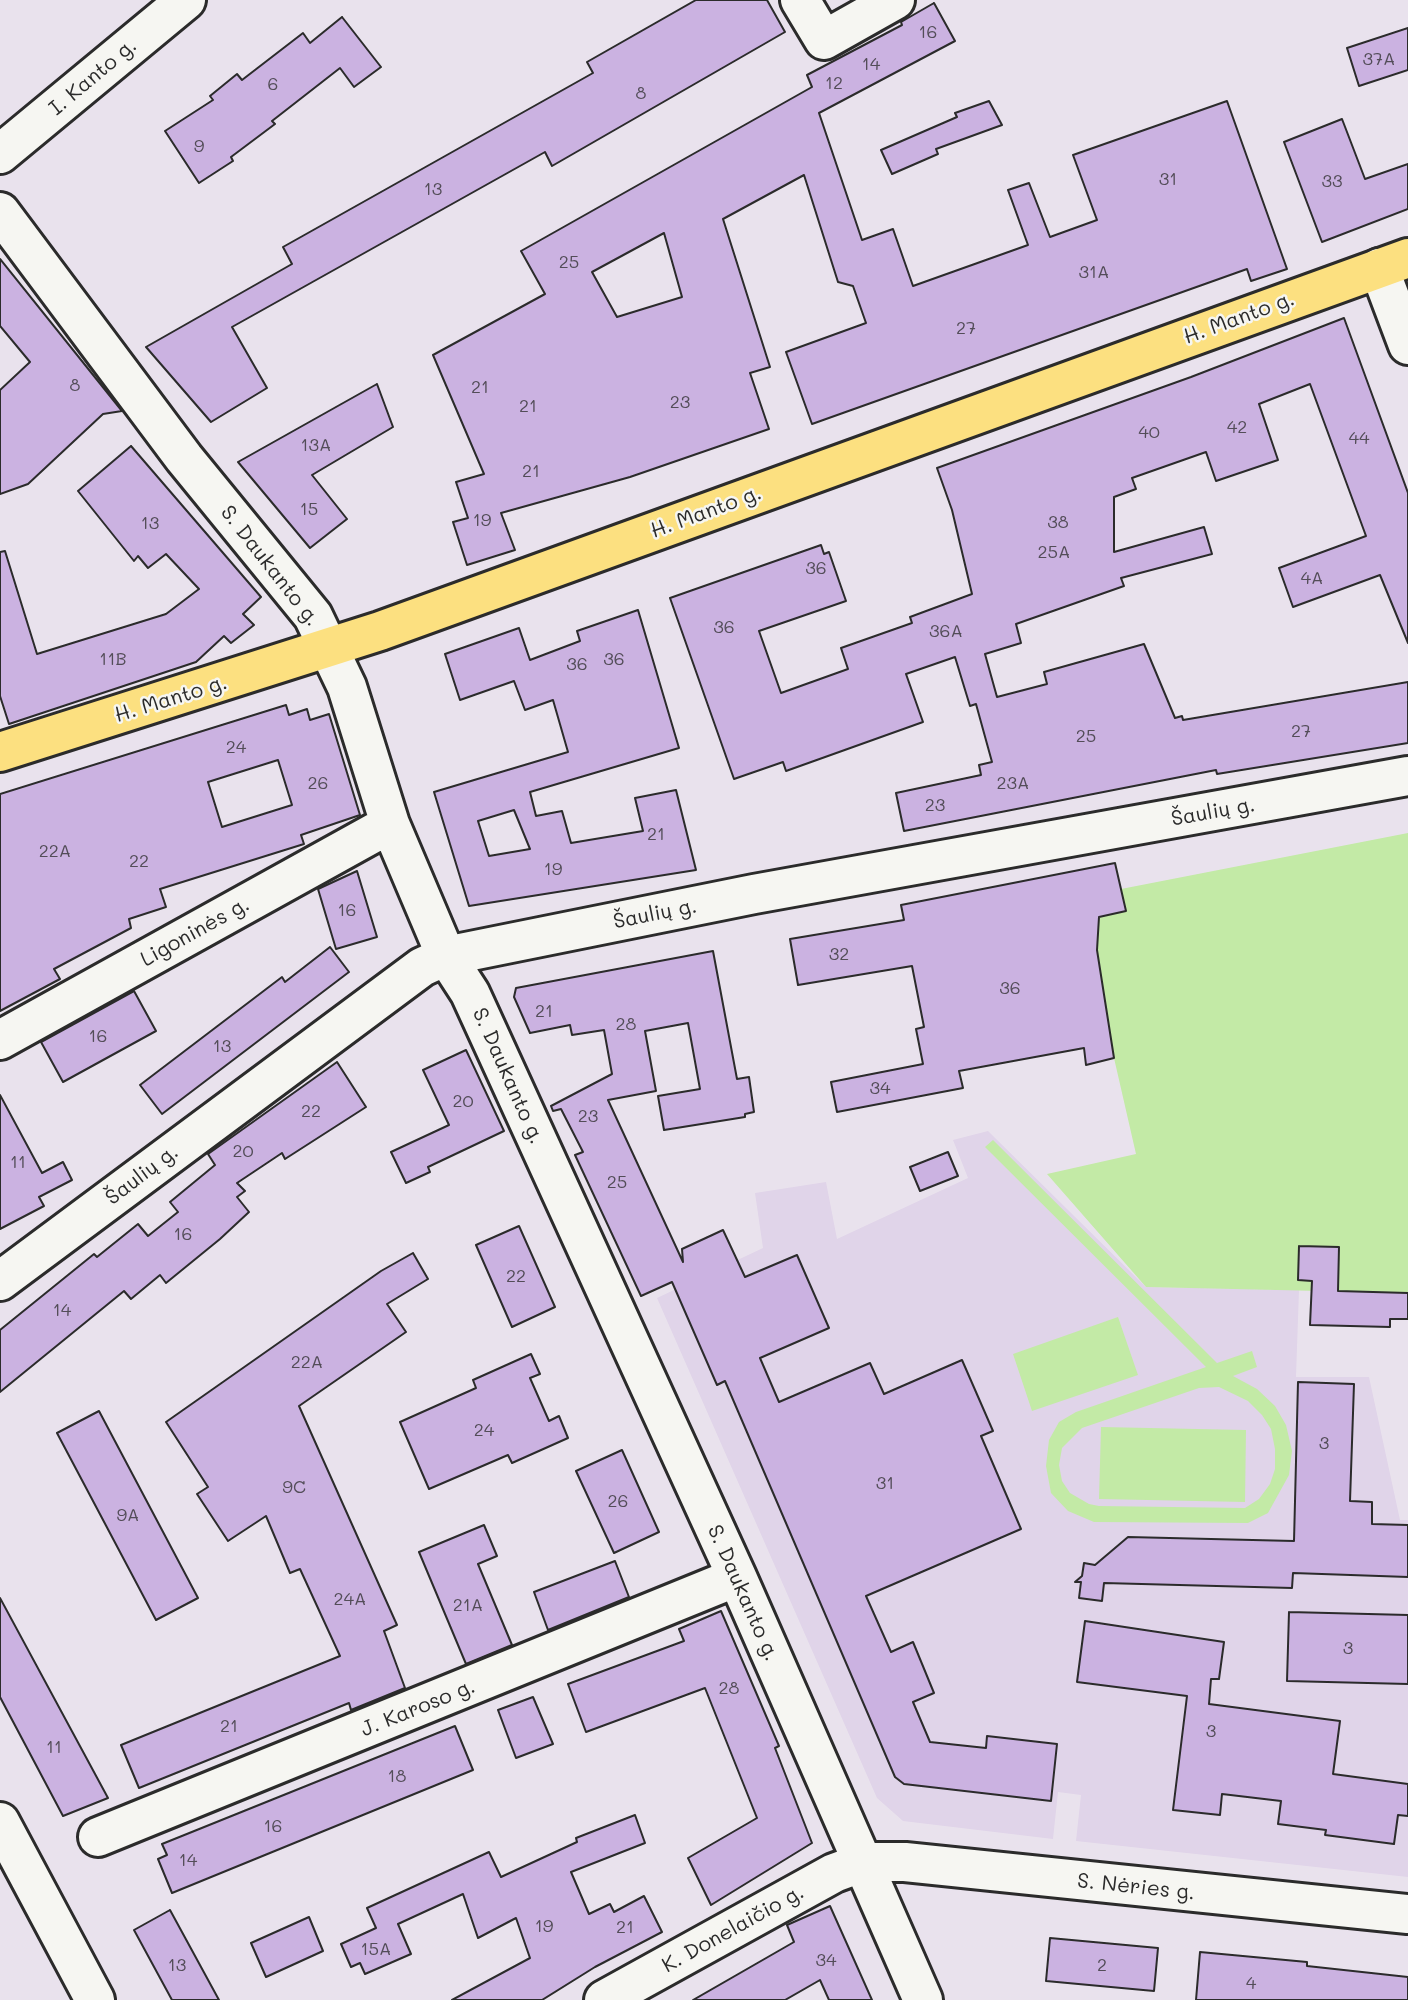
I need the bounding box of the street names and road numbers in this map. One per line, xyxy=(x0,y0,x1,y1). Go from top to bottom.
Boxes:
street label: I. Kanto g. xyxy=(44,33,142,121)
street label: H. Manto g. xyxy=(1180,286,1298,350)
street label: H. Manto g. xyxy=(647,480,765,544)
street label: S. Daukanto g. xyxy=(215,501,325,631)
street label: H. Manto g. xyxy=(112,670,230,728)
street label: Šaulių g. xyxy=(1169,792,1257,832)
street label: Ligoninės g. xyxy=(136,892,254,972)
street label: Šaulių g. xyxy=(611,894,699,934)
street label: S. Daukanto g. xyxy=(467,1004,549,1148)
street label: Šaulių g. xyxy=(101,1139,183,1211)
street label: S. Daukanto g. xyxy=(702,1521,784,1665)
street label: J. Karoso g. xyxy=(357,1674,479,1742)
street label: S. Nėries g. xyxy=(1076,1868,1196,1906)
street label: K. Donelaičio g. xyxy=(658,1880,808,1978)

